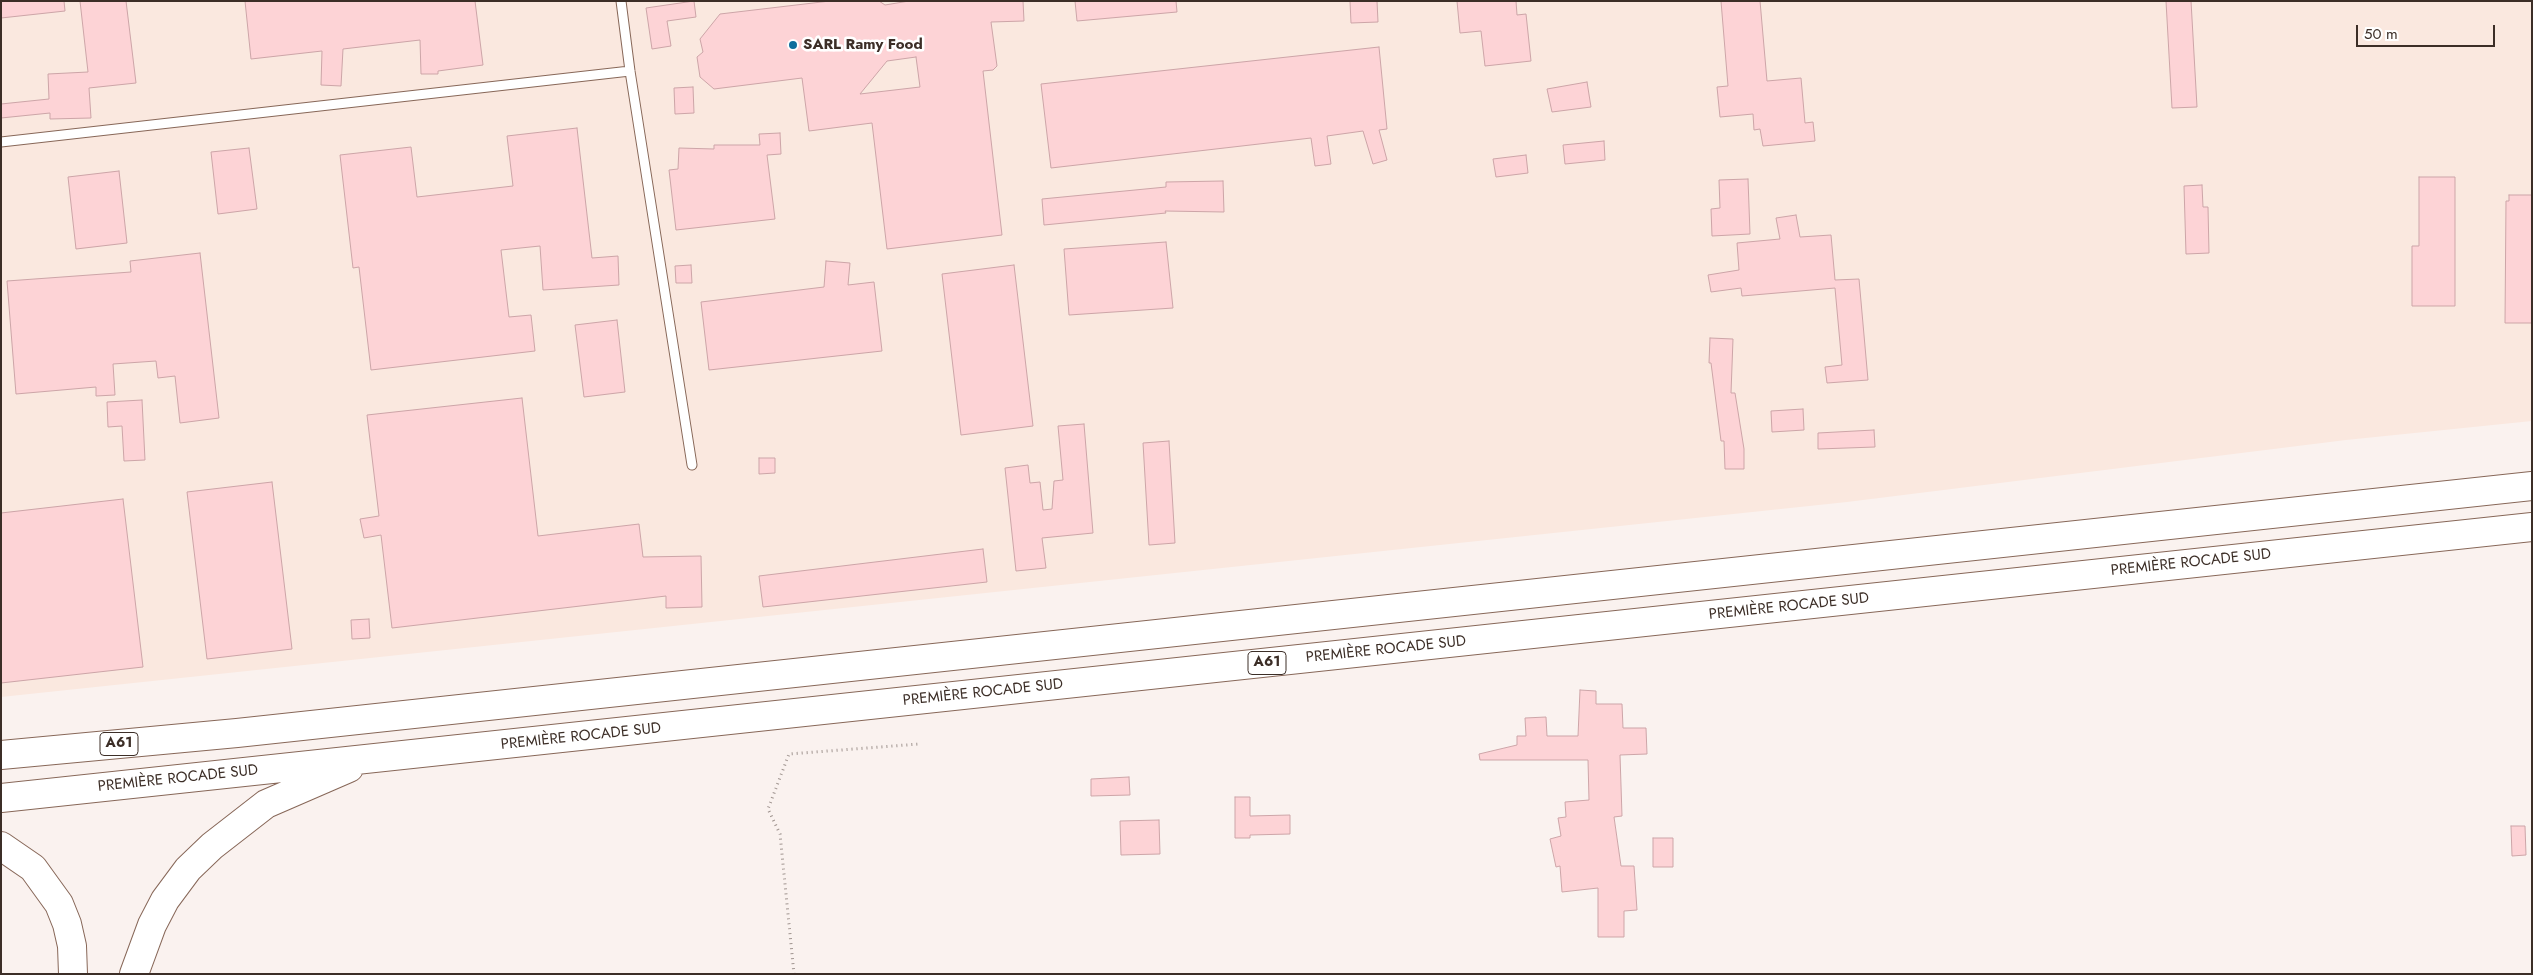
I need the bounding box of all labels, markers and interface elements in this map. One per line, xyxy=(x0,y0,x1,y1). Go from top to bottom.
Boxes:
scale bar xyxy=(2358,15,2497,47)
text: 50 m xyxy=(2364,23,2398,45)
place label: SARL Ramy Food xyxy=(803,36,923,54)
marker: SARL Ramy Food xyxy=(787,39,799,51)
street label: PREMIÈRE ROCADE SUD xyxy=(2110,546,2272,580)
street label: PREMIÈRE ROCADE SUD xyxy=(1708,590,1870,624)
street label: PREMIÈRE ROCADE SUD xyxy=(1305,633,1467,667)
road number: A61 xyxy=(1248,651,1286,674)
street label: PREMIÈRE ROCADE SUD xyxy=(902,676,1064,710)
street label: PREMIÈRE ROCADE SUD xyxy=(500,720,662,754)
road number: A61 xyxy=(100,732,138,756)
street label: PREMIÈRE ROCADE SUD xyxy=(97,762,259,796)

